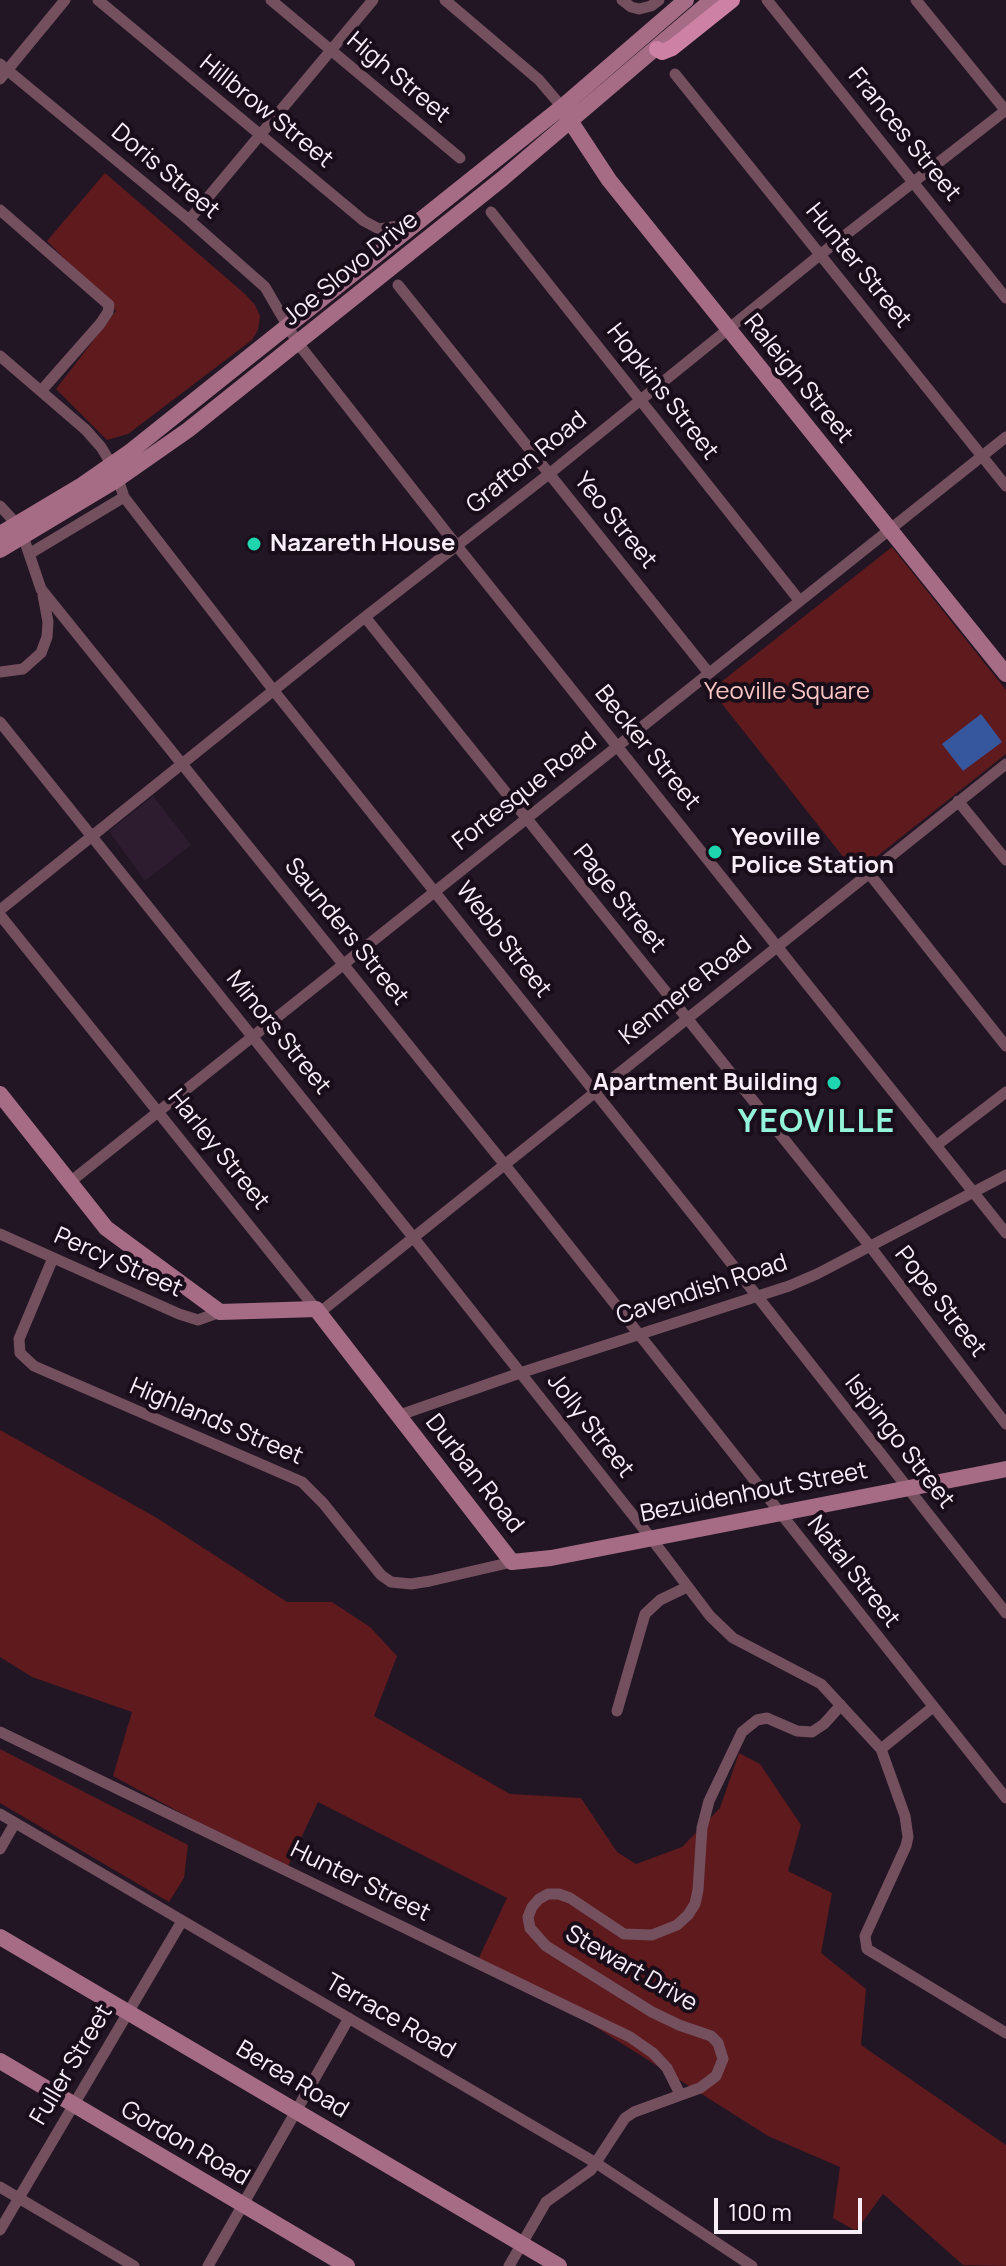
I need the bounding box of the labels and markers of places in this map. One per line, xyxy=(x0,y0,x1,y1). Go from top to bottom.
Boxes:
place label: Nazareth House xyxy=(270,530,456,558)
marker: Nazareth House xyxy=(245,535,263,553)
place label: Yeoville Police Station xyxy=(731,824,894,880)
marker: Yeoville Police Station xyxy=(706,843,724,861)
place label: Apartment Building xyxy=(593,1069,818,1097)
marker: Apartment Building xyxy=(825,1074,843,1092)

